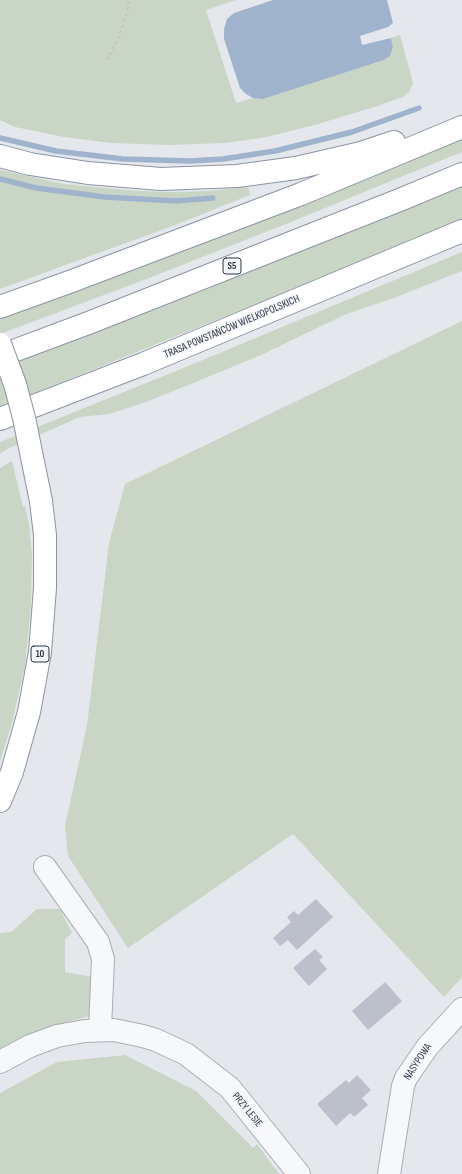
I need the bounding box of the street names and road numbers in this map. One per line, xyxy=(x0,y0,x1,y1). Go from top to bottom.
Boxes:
road number: S5 xyxy=(223,258,241,274)
street label: TRASA POWSTAŃCÓW WIELKOPOLSKICH xyxy=(162,292,302,362)
road number: 10 xyxy=(31,646,49,662)
street label: NASYPOWA xyxy=(401,1041,435,1083)
street label: PRZY LESIE xyxy=(229,1090,265,1130)

